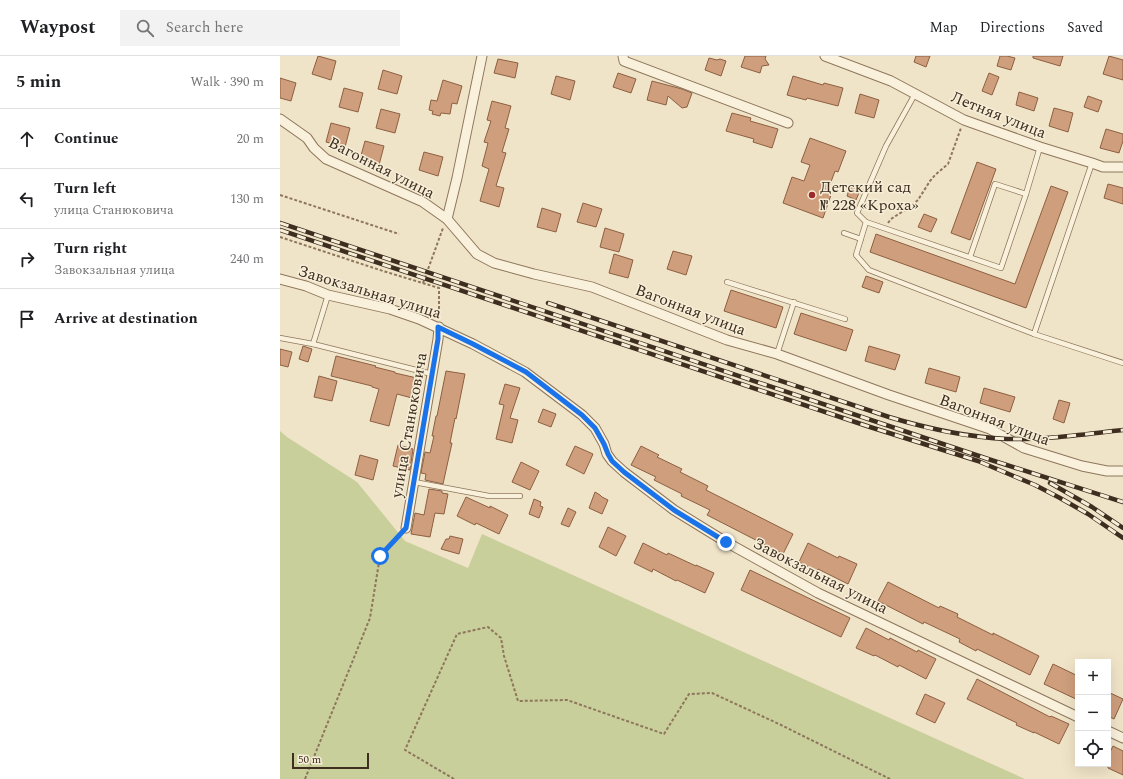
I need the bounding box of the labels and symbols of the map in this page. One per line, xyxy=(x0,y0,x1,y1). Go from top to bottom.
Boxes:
street label: Летняя улица xyxy=(947,85,1050,145)
street label: Вагонная улица xyxy=(324,131,439,205)
place label: Детский сад № 228 «Кроха» xyxy=(820,175,919,217)
marker: Детский сад № 228 «Кроха» xyxy=(807,190,817,200)
street label: Завокзальная улица xyxy=(295,259,445,325)
street label: Вагонная улица xyxy=(632,278,750,342)
street label: улица Станюковича xyxy=(384,351,434,501)
street label: Вагонная улица xyxy=(936,388,1054,452)
street label: Завокзальная улица xyxy=(749,531,892,620)
route end xyxy=(717,533,735,551)
route start xyxy=(371,547,389,565)
scale bar xyxy=(292,751,369,770)

